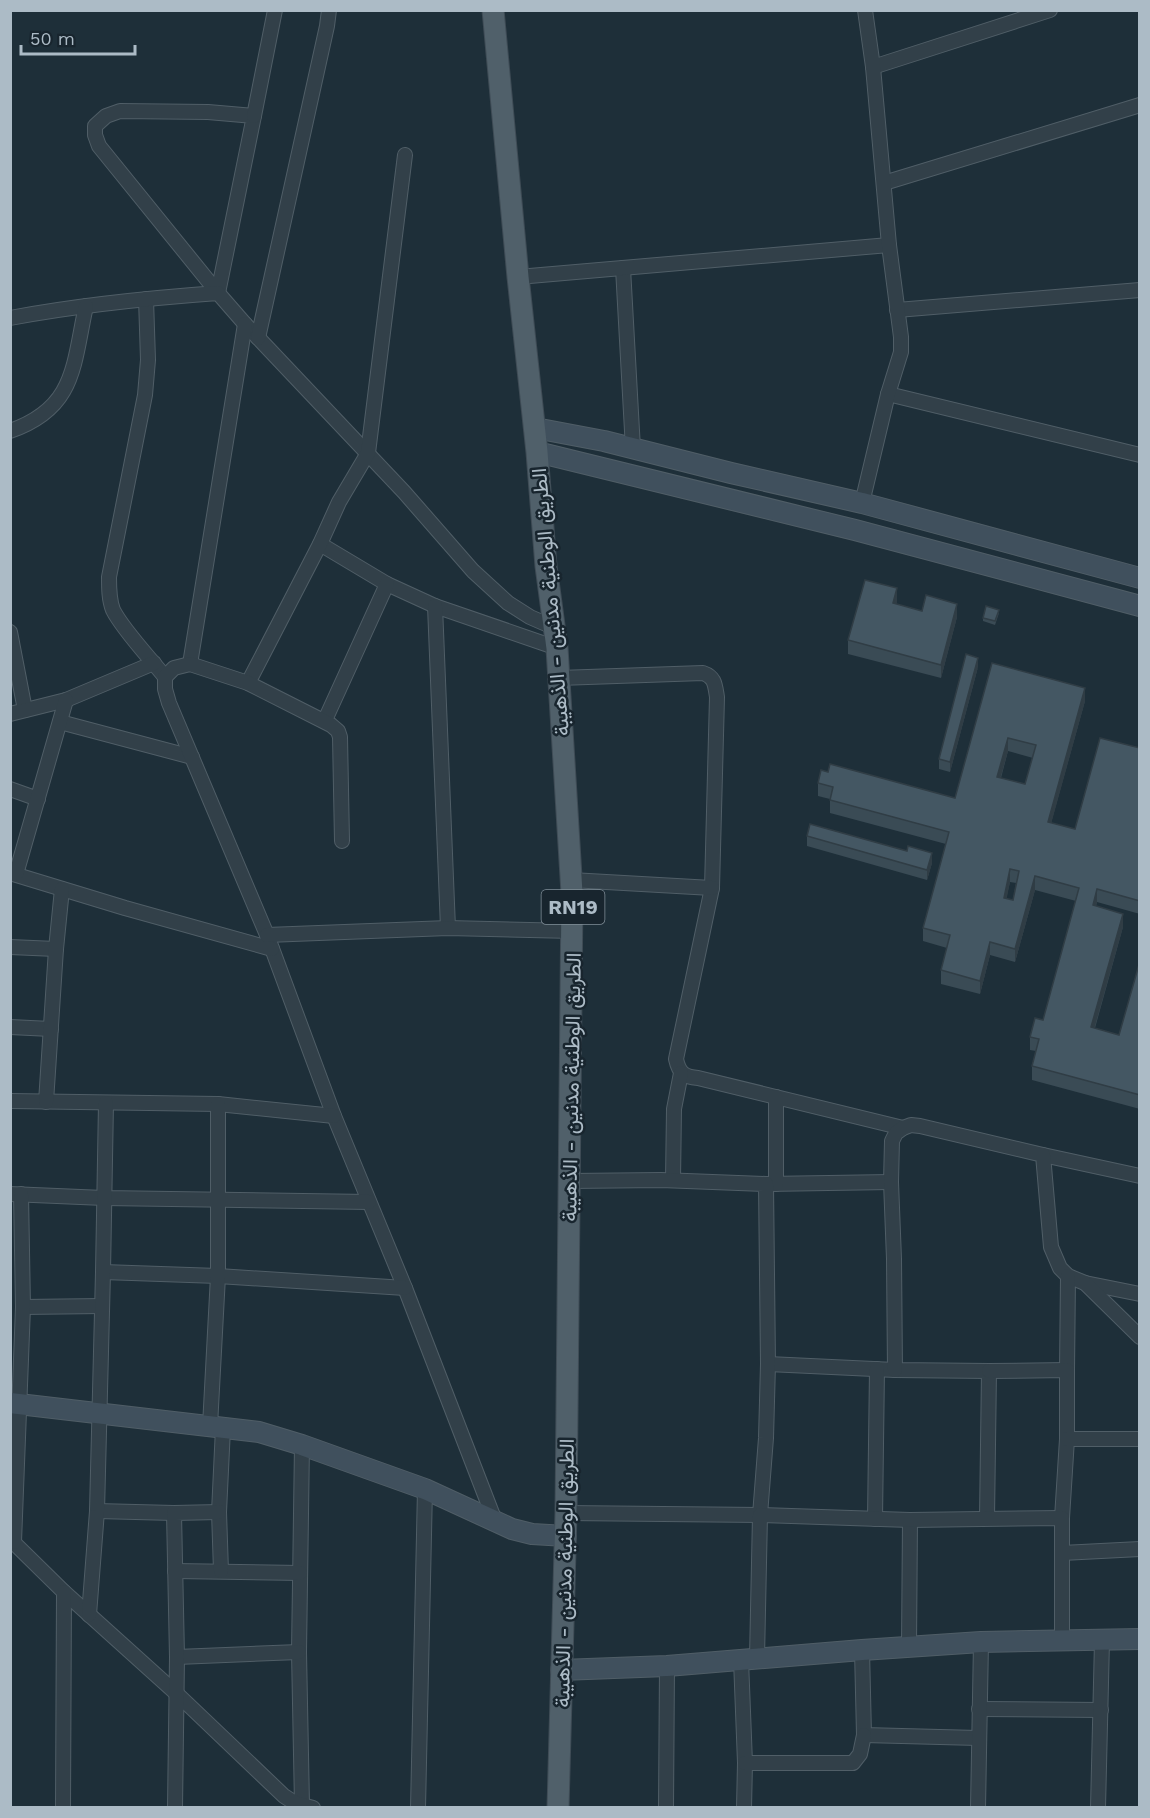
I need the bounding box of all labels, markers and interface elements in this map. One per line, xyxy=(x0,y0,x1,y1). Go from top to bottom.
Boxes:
scale bar xyxy=(21,18,135,56)
text: 50 m xyxy=(30,28,75,49)
street label: الطريق الوطنية مدنين - الذهيبة xyxy=(526,467,575,737)
road number: RN19 xyxy=(542,890,604,924)
street label: الطريق الوطنية مدنين - الذهيبة xyxy=(556,952,587,1222)
street label: الطريق الوطنية مدنين - الذهيبة xyxy=(549,1438,580,1708)

